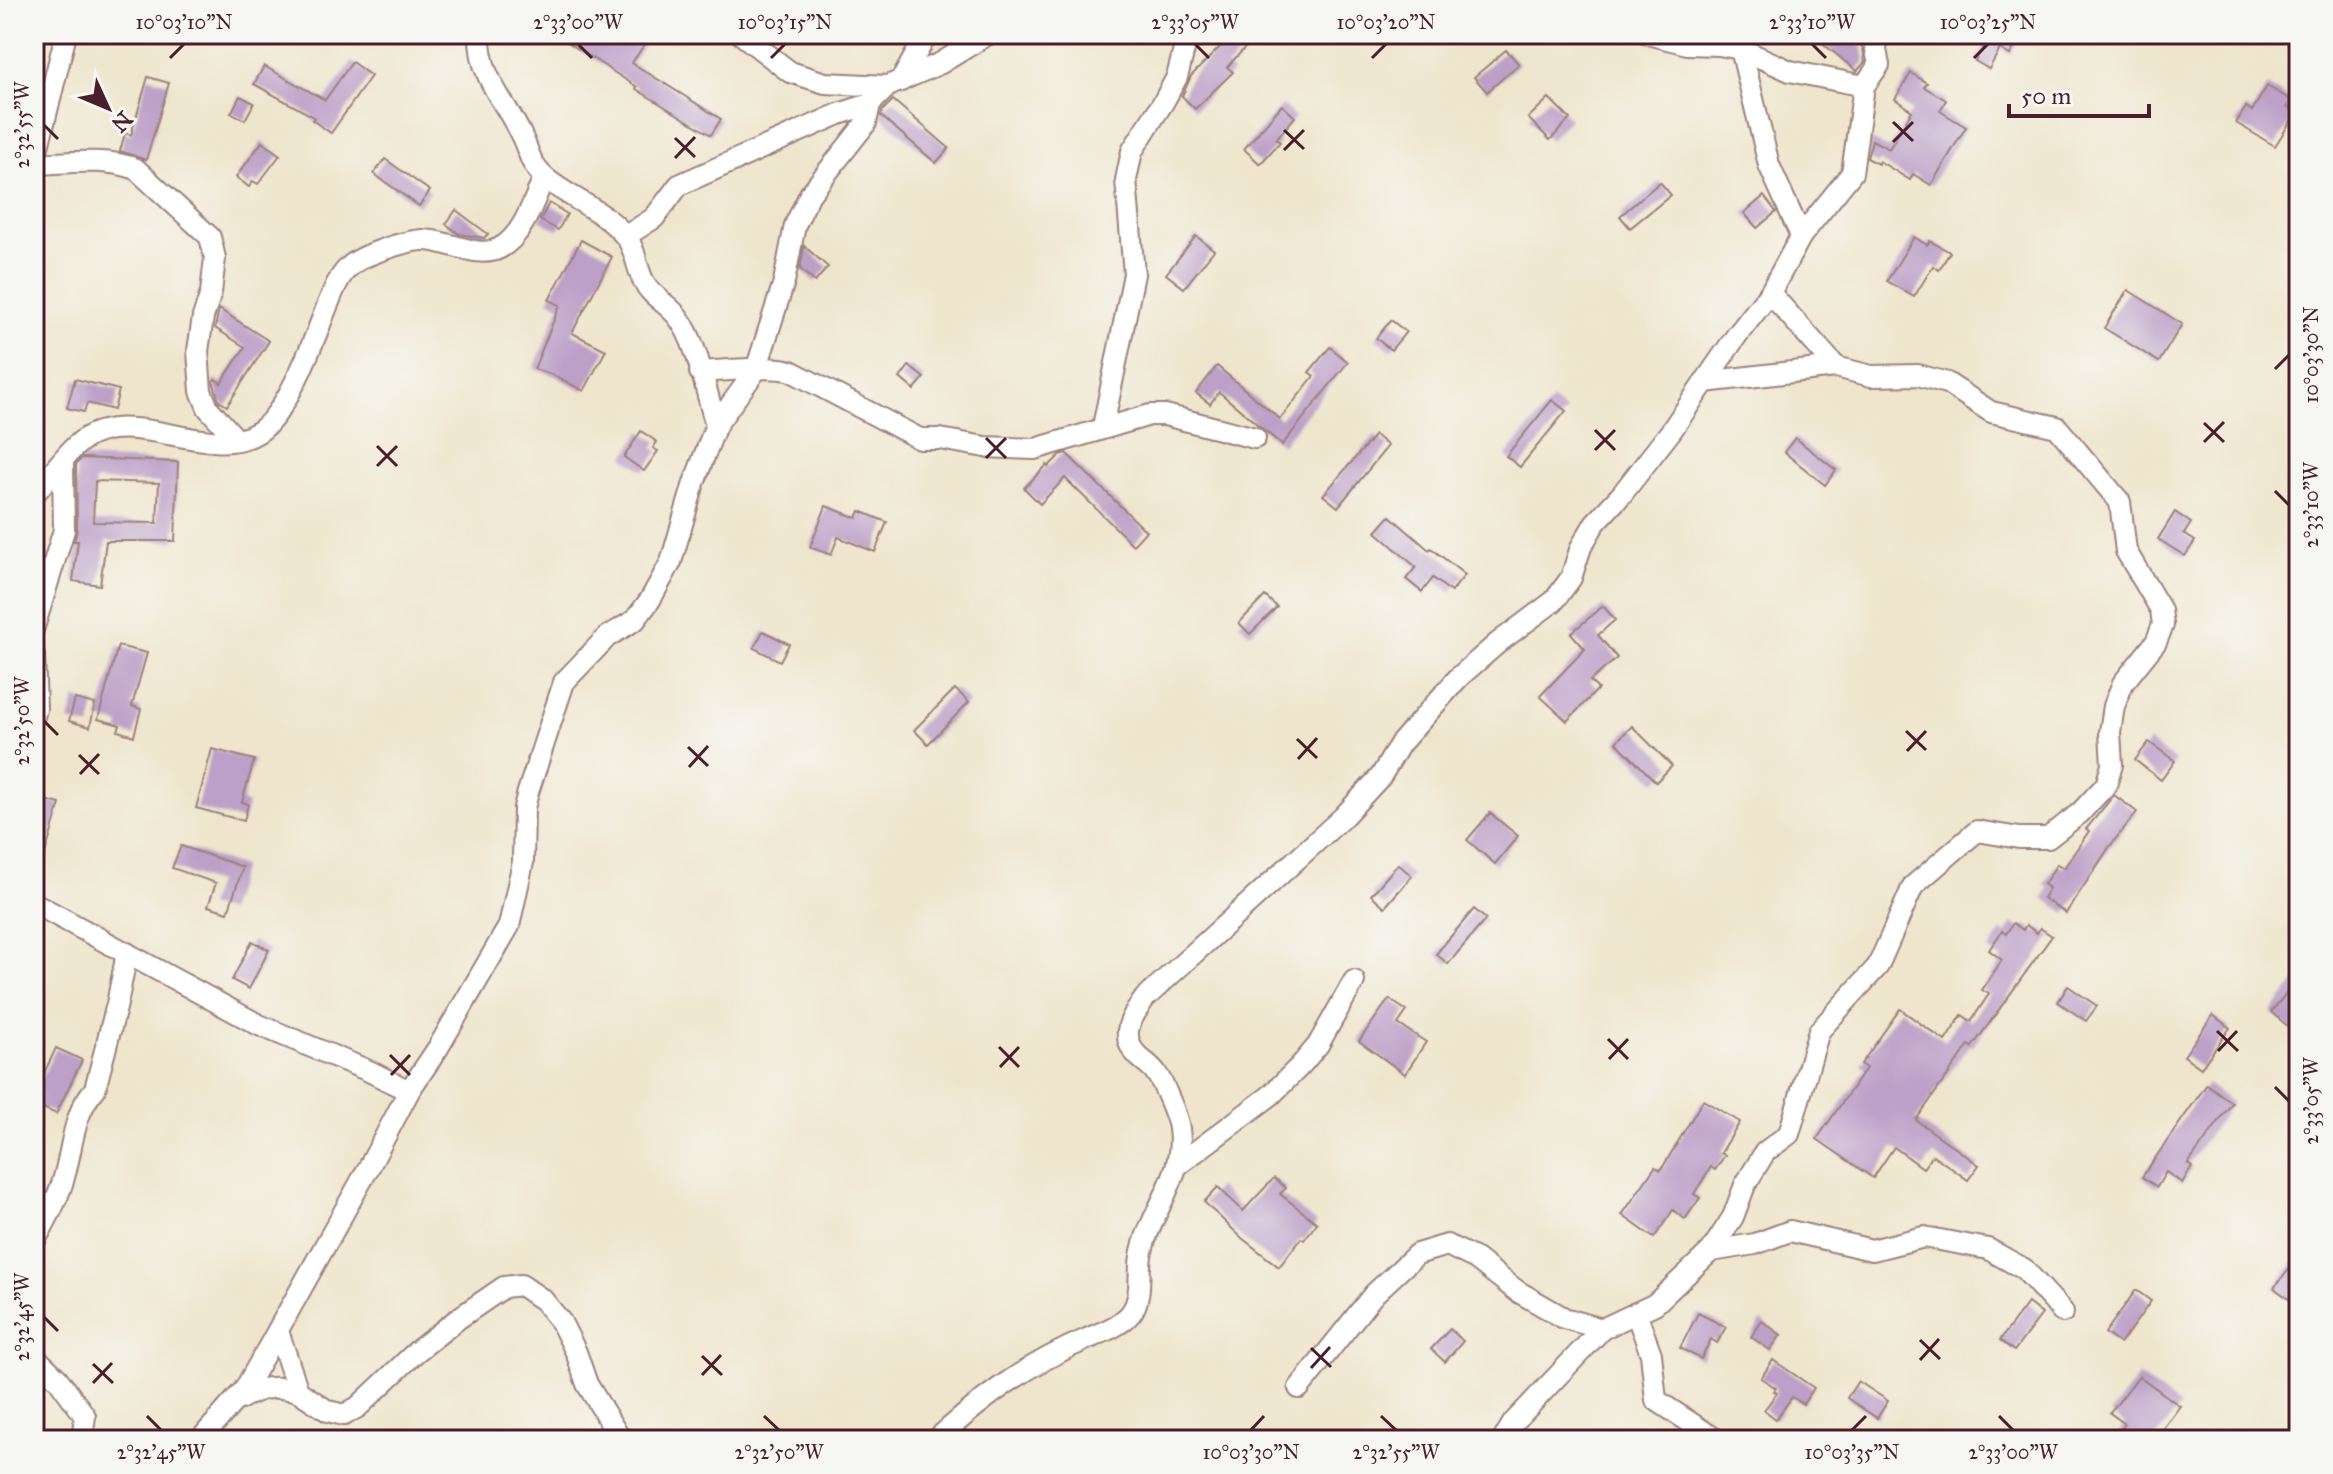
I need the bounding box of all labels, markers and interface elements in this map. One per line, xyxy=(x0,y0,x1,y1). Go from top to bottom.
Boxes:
text: 10°03'10"N xyxy=(135,10,233,34)
text: 2°33'00"W xyxy=(533,10,624,34)
text: 10°03'15"N xyxy=(738,10,832,34)
text: 2°33'05"W xyxy=(1151,10,1240,34)
text: 10°03'20"N xyxy=(1336,10,1436,34)
text: 2°33'10"W xyxy=(1769,10,1856,34)
text: 10°03'25"N xyxy=(1940,10,2036,34)
north arrow xyxy=(68,68,148,148)
scale bar xyxy=(2009,68,2149,118)
text: 2°32'55"W xyxy=(10,81,34,168)
text: 50 m xyxy=(2021,81,2071,111)
text: N xyxy=(106,105,138,138)
text: 10°03'30"N xyxy=(2299,306,2323,404)
text: 2°33'10"W xyxy=(2299,461,2323,548)
text: 2°32'50"W xyxy=(10,675,34,766)
text: 2°33'05"W xyxy=(2299,1056,2323,1145)
text: 2°32'45"W xyxy=(10,1272,34,1361)
text: 2°32'45"W xyxy=(117,1440,206,1464)
text: 2°32'50"W xyxy=(734,1440,825,1464)
text: 10°03'30"N xyxy=(1202,1440,1300,1464)
text: 2°32'55"W xyxy=(1353,1440,1440,1464)
text: 10°03'35"N xyxy=(1805,1440,1899,1464)
text: 2°33'00"W xyxy=(1968,1440,2059,1464)

